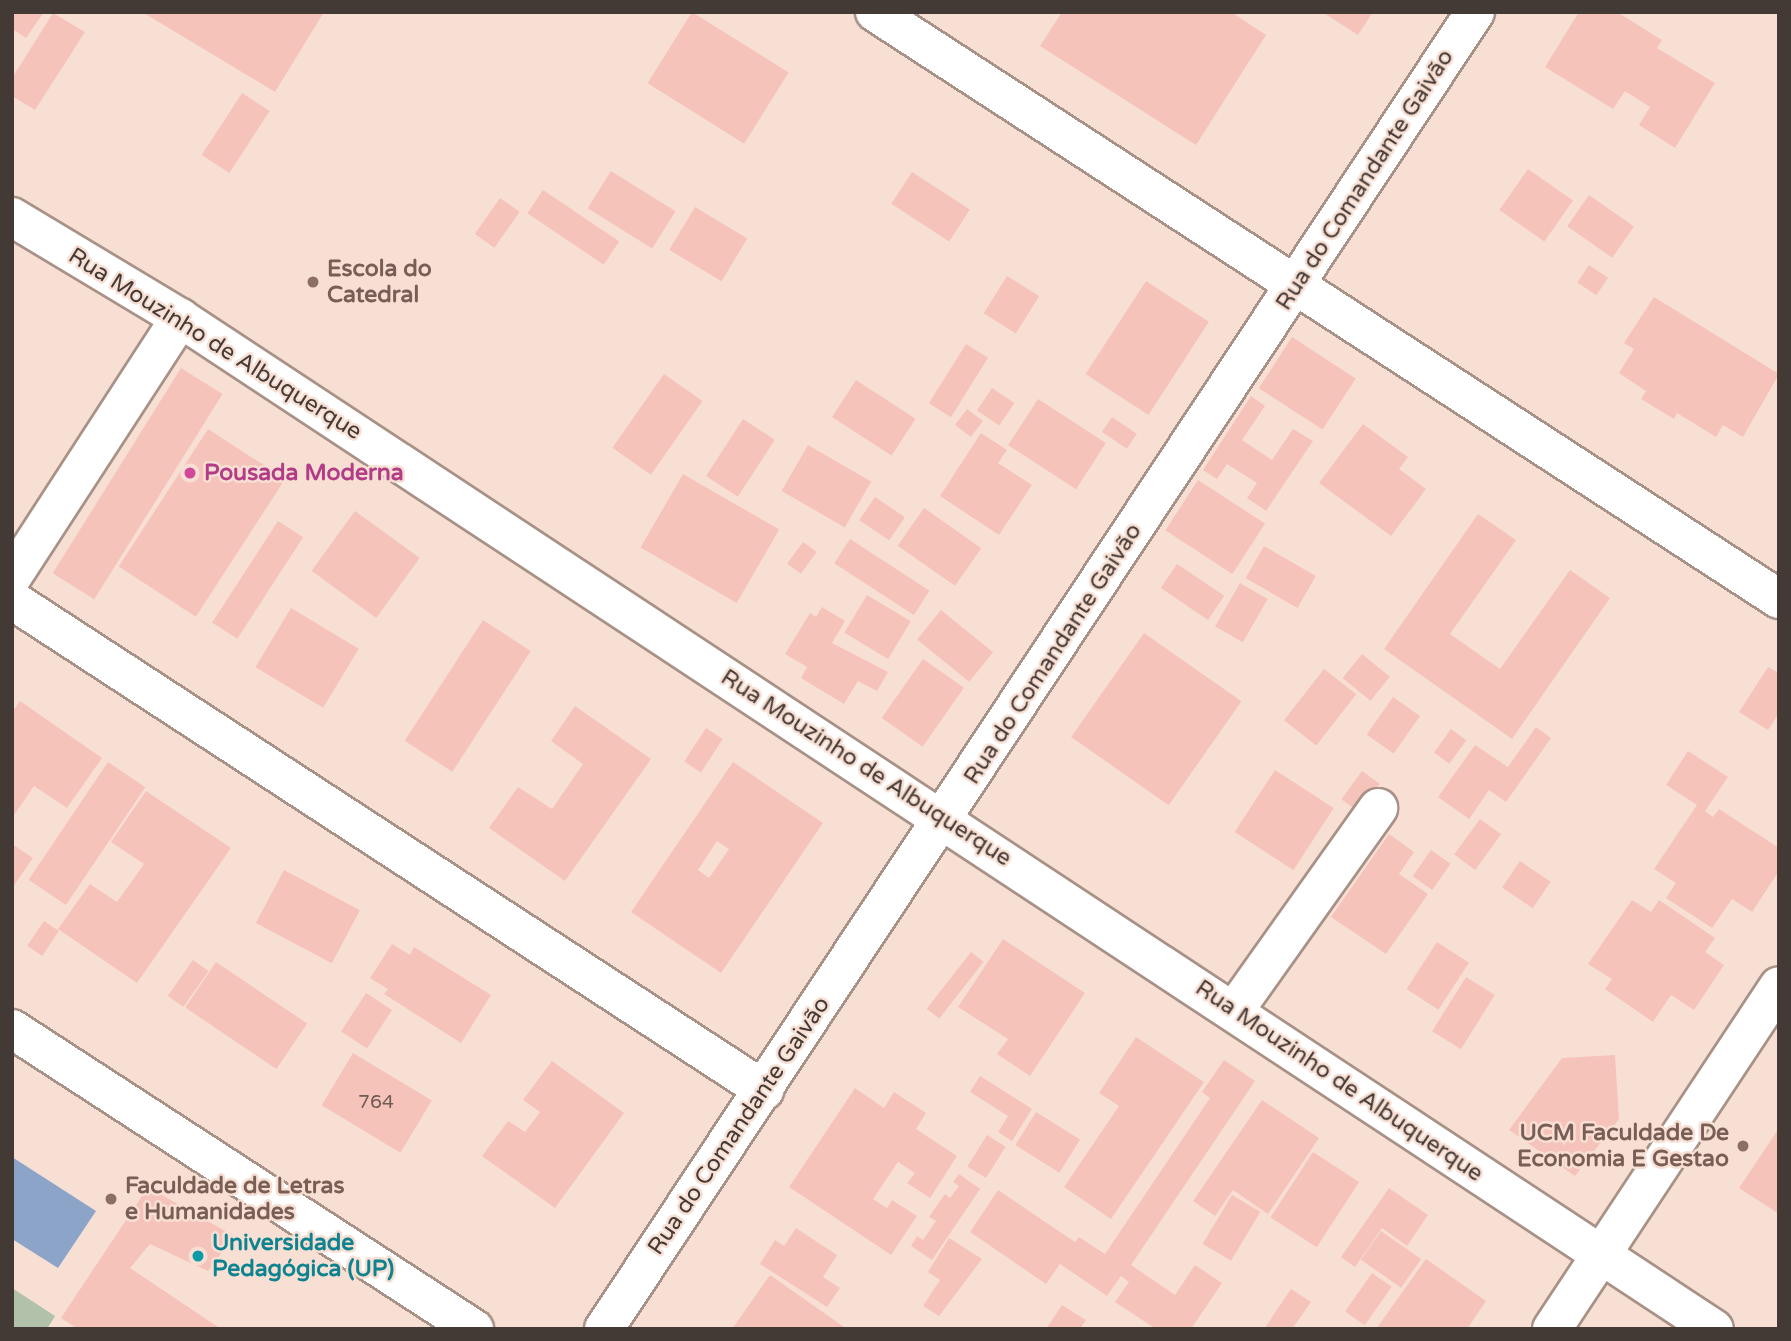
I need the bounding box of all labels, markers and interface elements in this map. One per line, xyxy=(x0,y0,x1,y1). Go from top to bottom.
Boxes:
street label: Rua do Comandante Gaivão xyxy=(1270,44,1460,316)
street label: Rua Mouzinho de Albuquerque xyxy=(63,242,367,446)
place label: Escola do Catedral xyxy=(327,255,432,309)
marker: Escola do Catedral xyxy=(305,274,321,290)
place label: Pousada Moderna xyxy=(204,459,404,487)
marker: Pousada Moderna xyxy=(182,465,198,481)
street label: Rua do Comandante Gaivão xyxy=(958,518,1148,790)
street label: Rua Mouzinho de Albuquerque xyxy=(716,664,1016,872)
street label: Rua Mouzinho de Albuquerque xyxy=(1190,974,1488,1188)
street label: Rua do Comandante Gaivão xyxy=(642,992,836,1260)
house number: 764 xyxy=(358,1092,394,1114)
place label: UCM Faculdade De Economia E Gestao xyxy=(1517,1119,1729,1173)
marker: UCM Faculdade De Economia E Gestao xyxy=(1735,1138,1751,1154)
place label: Faculdade de Letras e Humanidades xyxy=(125,1172,344,1226)
marker: Faculdade de Letras e Humanidades xyxy=(103,1191,119,1207)
place label: Universidade Pedagógica (UP) xyxy=(212,1229,394,1283)
marker: Universidade Pedagógica (UP) xyxy=(190,1248,206,1264)

